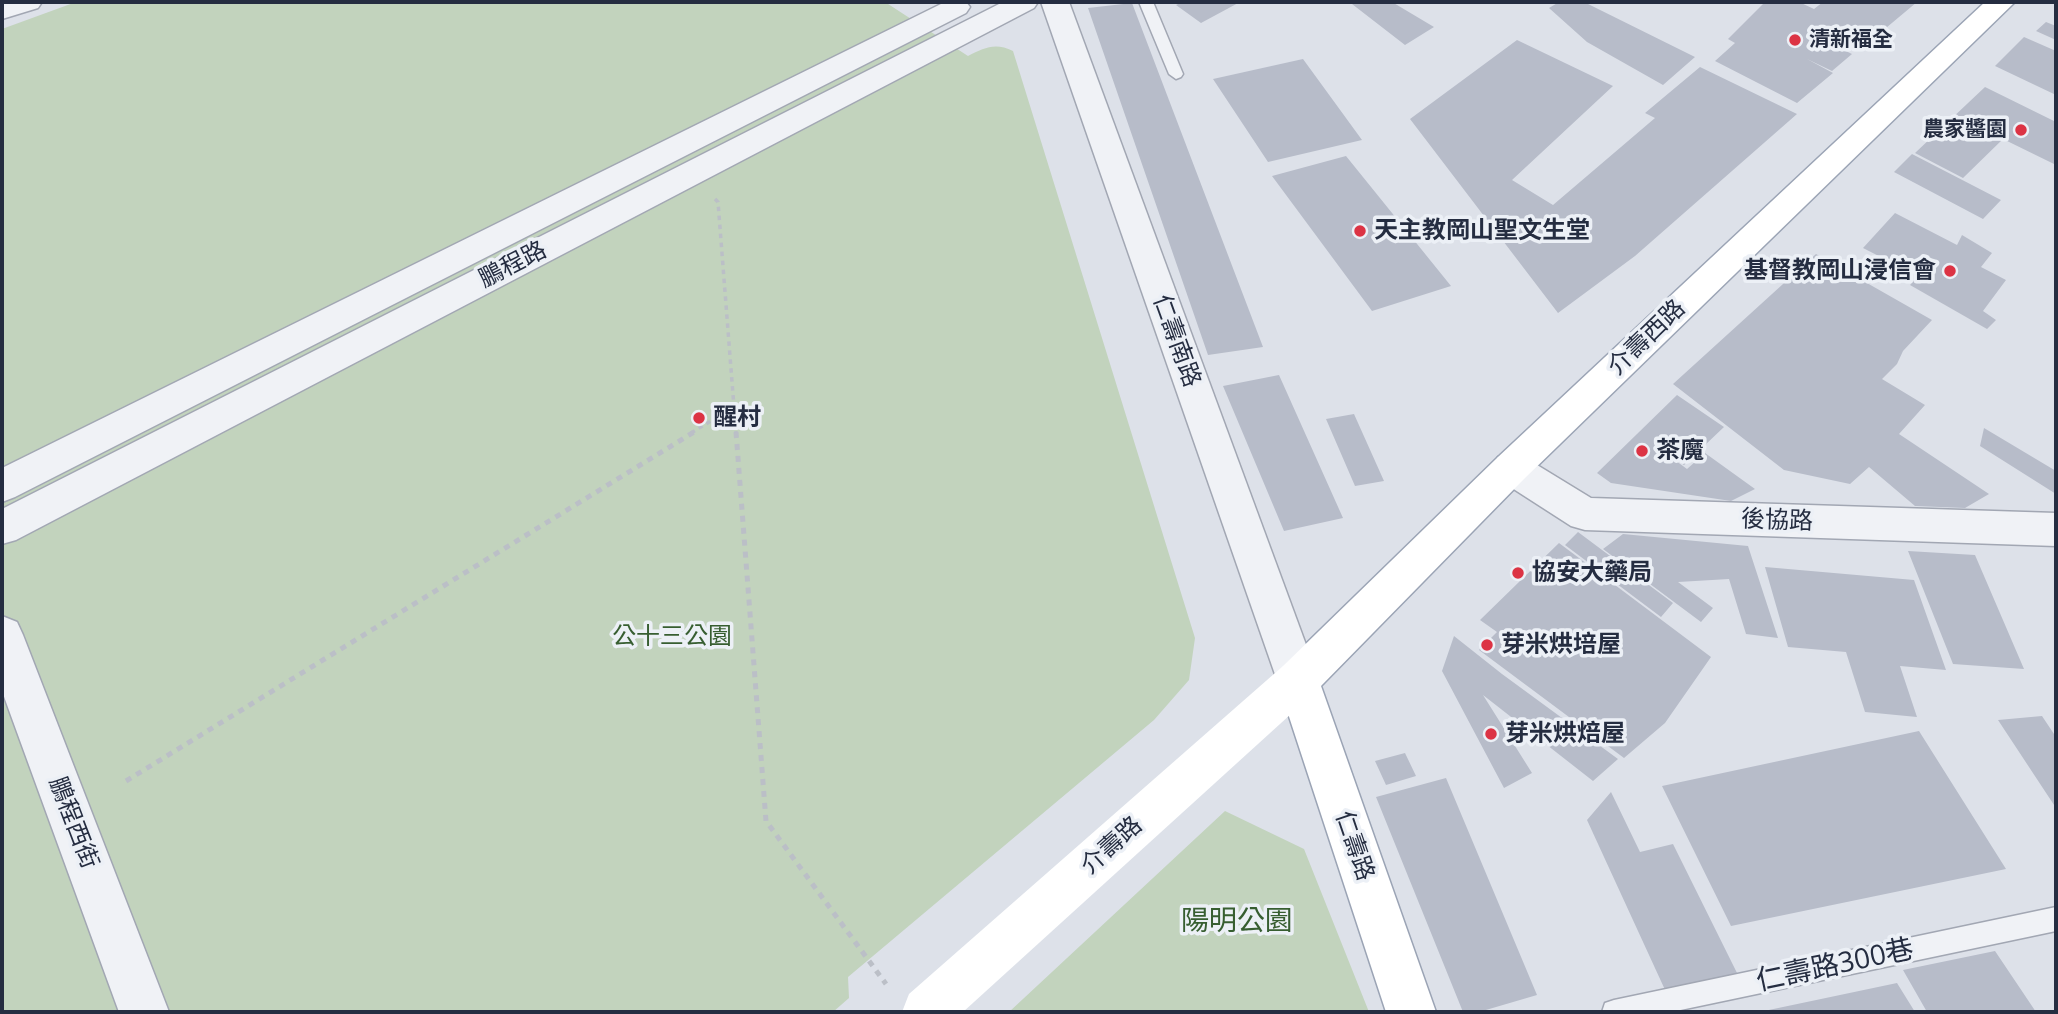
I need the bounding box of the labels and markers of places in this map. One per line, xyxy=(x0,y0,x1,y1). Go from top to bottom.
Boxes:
place label: 清新福全 xyxy=(1809,27,1893,53)
marker: 清新福全 xyxy=(1787,32,1803,48)
place label: 農家醬園 xyxy=(1923,117,2007,143)
marker: 農家醬園 xyxy=(2013,122,2029,138)
place label: 天主教岡山聖文生堂 xyxy=(1374,217,1590,245)
marker: 天主教岡山聖文生堂 xyxy=(1352,223,1368,239)
place label: 基督教岡山浸信會 xyxy=(1744,257,1936,285)
marker: 基督教岡山浸信會 xyxy=(1942,263,1958,279)
place label: 醒村 xyxy=(713,404,761,432)
marker: 醒村 xyxy=(691,410,707,426)
place label: 茶魔 xyxy=(1656,437,1704,465)
marker: 茶魔 xyxy=(1634,443,1650,459)
place label: 協安大藥局 xyxy=(1532,559,1652,587)
marker: 協安大藥局 xyxy=(1510,565,1526,581)
place label: 芽米烘培屋 xyxy=(1501,631,1621,659)
marker: 芽米烘培屋 xyxy=(1479,637,1495,653)
place label: 芽米烘焙屋 xyxy=(1505,720,1625,748)
marker: 芽米烘焙屋 xyxy=(1483,726,1499,742)

